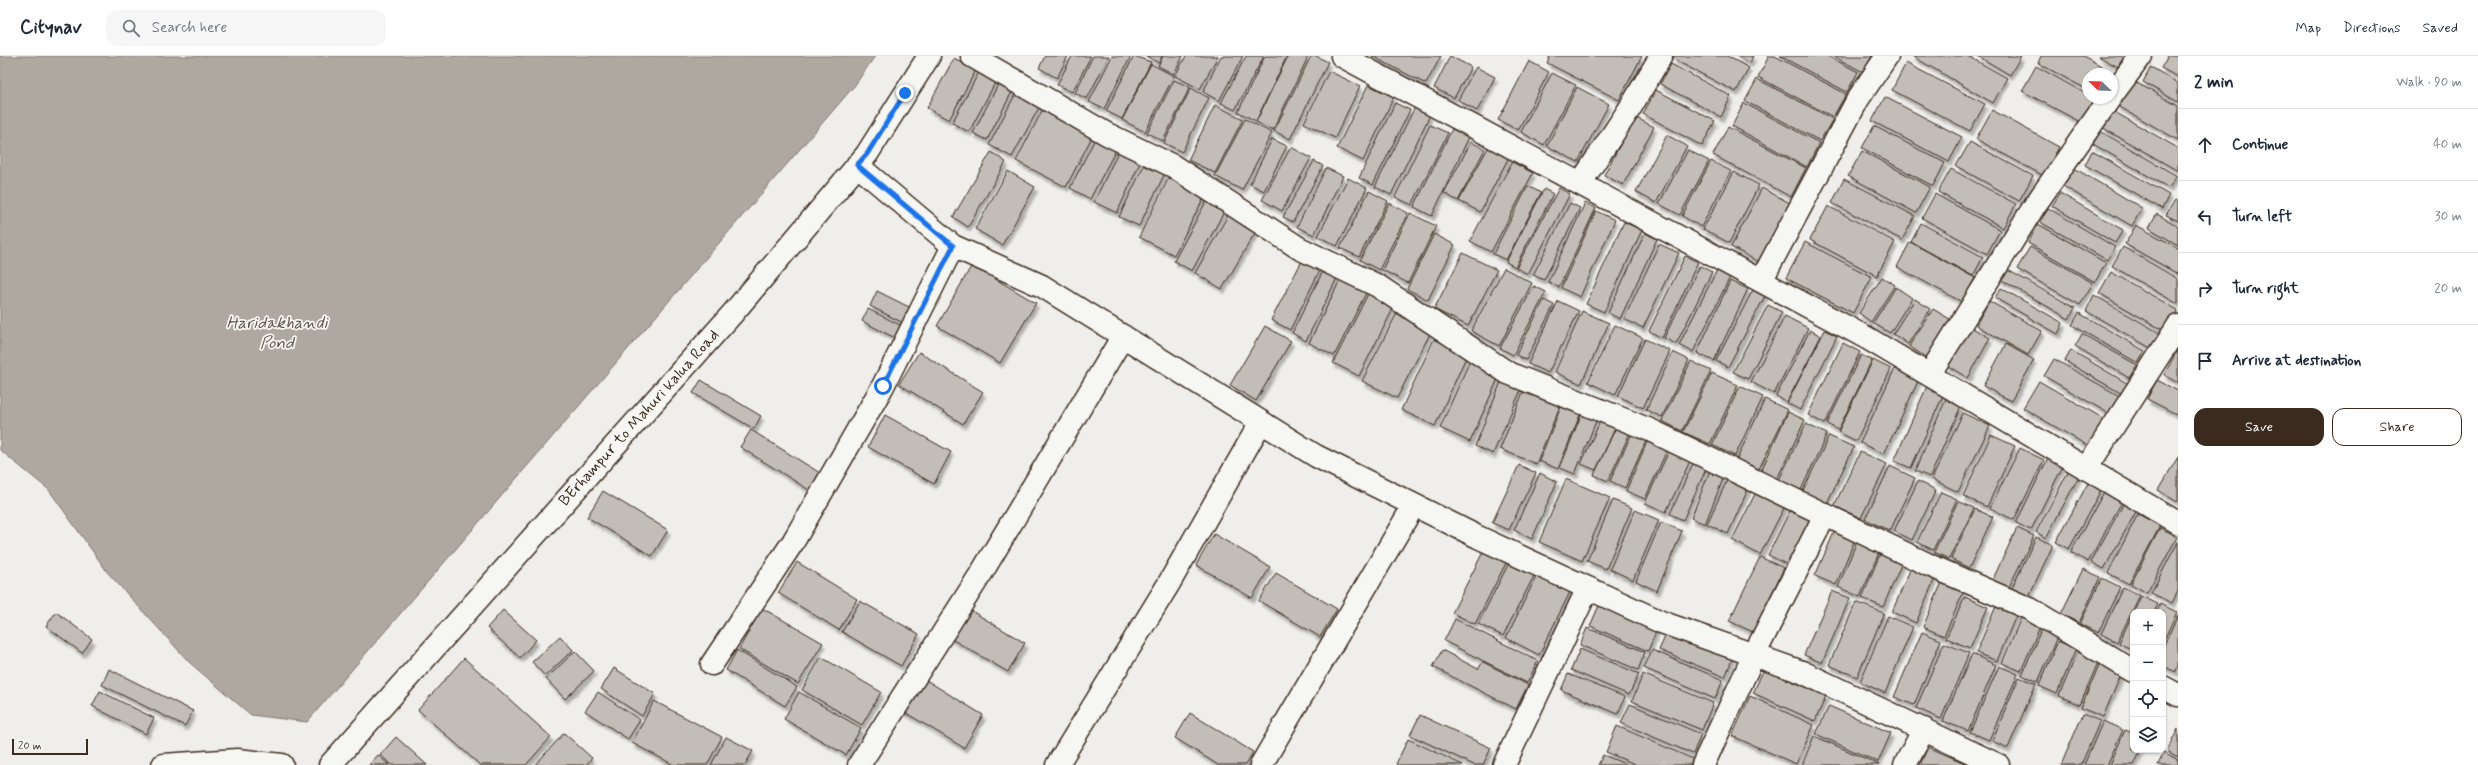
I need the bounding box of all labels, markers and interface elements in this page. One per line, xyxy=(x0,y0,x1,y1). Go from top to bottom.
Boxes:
search box xyxy=(106,10,386,46)
text: Citynav xyxy=(20,15,82,40)
icon: search xyxy=(120,17,142,39)
text: Search here xyxy=(152,18,227,38)
text: Map xyxy=(2295,19,2321,37)
text: Directions xyxy=(2343,19,2401,37)
text: Saved xyxy=(2423,19,2458,37)
north arrow xyxy=(2082,68,2118,104)
text: 2 min xyxy=(2194,71,2234,93)
text: Walk · 90 m xyxy=(2396,74,2462,91)
route end xyxy=(896,84,914,102)
icon: ahead xyxy=(2194,134,2216,156)
text: Continue xyxy=(2232,135,2288,155)
text: 40 m xyxy=(2433,136,2462,153)
icon: left xyxy=(2194,206,2216,228)
text: Turn left xyxy=(2232,207,2292,227)
text: 30 m xyxy=(2435,208,2462,225)
icon: right xyxy=(2194,278,2216,300)
text: Turn right xyxy=(2232,279,2299,299)
text: 20 m xyxy=(2434,280,2462,297)
water label: Haridakhandi Pond xyxy=(226,312,329,354)
street label: BErhampur to Mahuri kalua Road xyxy=(554,325,724,511)
icon: arrive xyxy=(2194,350,2216,372)
text: Arrive at destination xyxy=(2232,351,2361,371)
route start xyxy=(874,377,892,395)
button: Save xyxy=(2194,408,2324,446)
button: Share xyxy=(2332,408,2462,446)
map controls xyxy=(2130,609,2166,753)
button: + xyxy=(2130,609,2166,645)
button: − xyxy=(2130,645,2166,681)
button: locate xyxy=(2130,681,2166,717)
button: layers xyxy=(2130,717,2166,753)
scale bar xyxy=(12,737,88,756)
text: 20 m xyxy=(18,739,41,753)

